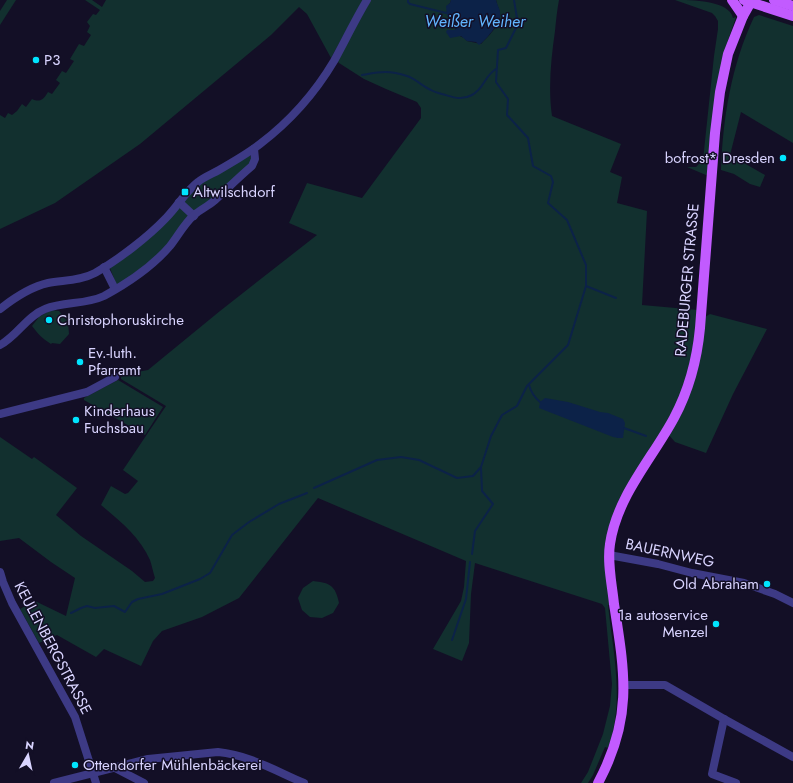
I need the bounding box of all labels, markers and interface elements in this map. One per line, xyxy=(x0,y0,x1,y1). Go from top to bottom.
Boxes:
water label: Weißer Weiher xyxy=(425,10,527,33)
place label: P3 xyxy=(44,49,60,71)
marker: P3 xyxy=(31,55,41,65)
place label: bofrost* Dresden xyxy=(665,147,775,169)
marker: bofrost* Dresden xyxy=(778,153,788,163)
place label: Altwilschdorf xyxy=(193,181,275,203)
marker: Altwilschdorf xyxy=(180,187,190,197)
street label: RADEBURGER STRASSE xyxy=(669,202,705,358)
place label: Christophoruskirche xyxy=(57,309,184,331)
marker: Christophoruskirche xyxy=(44,315,54,325)
place label: Ev.-luth. Pfarramt xyxy=(88,342,141,381)
marker: Ev.-luth. Pfarramt xyxy=(75,357,85,367)
place label: Kinderhaus Fuchsbau xyxy=(84,400,155,439)
marker: Kinderhaus Fuchsbau xyxy=(71,415,81,425)
street label: BAUERNWEG xyxy=(623,533,717,573)
place label: Old Abraham xyxy=(673,573,759,595)
street label: KEULENBERGSTRASSE xyxy=(9,578,97,718)
marker: Old Abraham xyxy=(762,579,772,589)
place label: 1a autoservice Menzel xyxy=(618,604,708,643)
marker: 1a autoservice Menzel xyxy=(711,619,721,629)
north arrow xyxy=(8,735,48,775)
text: N xyxy=(24,737,35,754)
place label: Ottendorfer Mühlenbäckerei xyxy=(83,754,262,776)
marker: Ottendorfer Mühlenbäckerei xyxy=(70,760,80,770)

